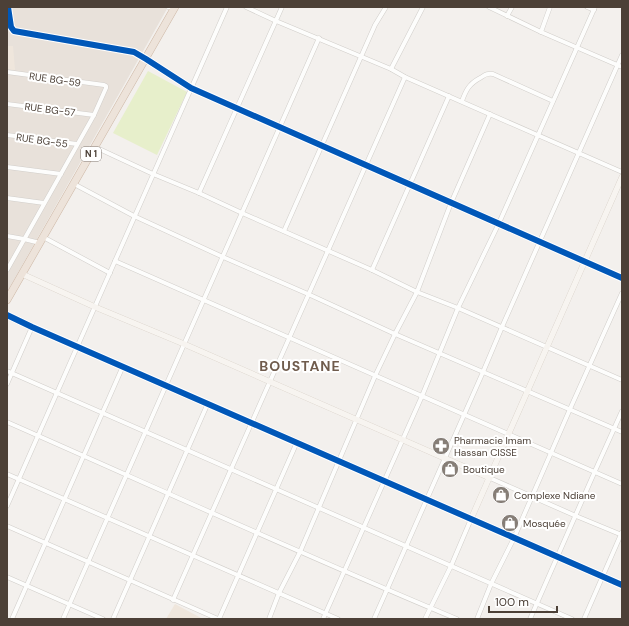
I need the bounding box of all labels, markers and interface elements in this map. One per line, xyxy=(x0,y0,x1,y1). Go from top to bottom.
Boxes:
street label: RUE BG-59 xyxy=(28,69,82,90)
street label: RUE BG-57 xyxy=(24,100,76,119)
street label: RUE BG-55 xyxy=(15,130,69,151)
road number: N 1 xyxy=(81,147,101,161)
district label: BOUSTANE xyxy=(259,357,341,375)
place label: Pharmacie Imam Hassan CISSE xyxy=(454,434,531,459)
pharmacy icon: Pharmacie Imam Hassan CISSE xyxy=(431,436,451,456)
shop icon: Boutique xyxy=(440,459,460,479)
place label: Boutique xyxy=(463,463,505,476)
shop icon: Complexe Ndiane xyxy=(491,485,511,505)
place label: Complexe Ndiane xyxy=(514,489,596,502)
shop icon: Mosquée xyxy=(500,513,520,533)
place label: Mosquée xyxy=(523,517,566,530)
scale bar xyxy=(489,588,557,614)
text: 100 m xyxy=(495,594,529,610)

